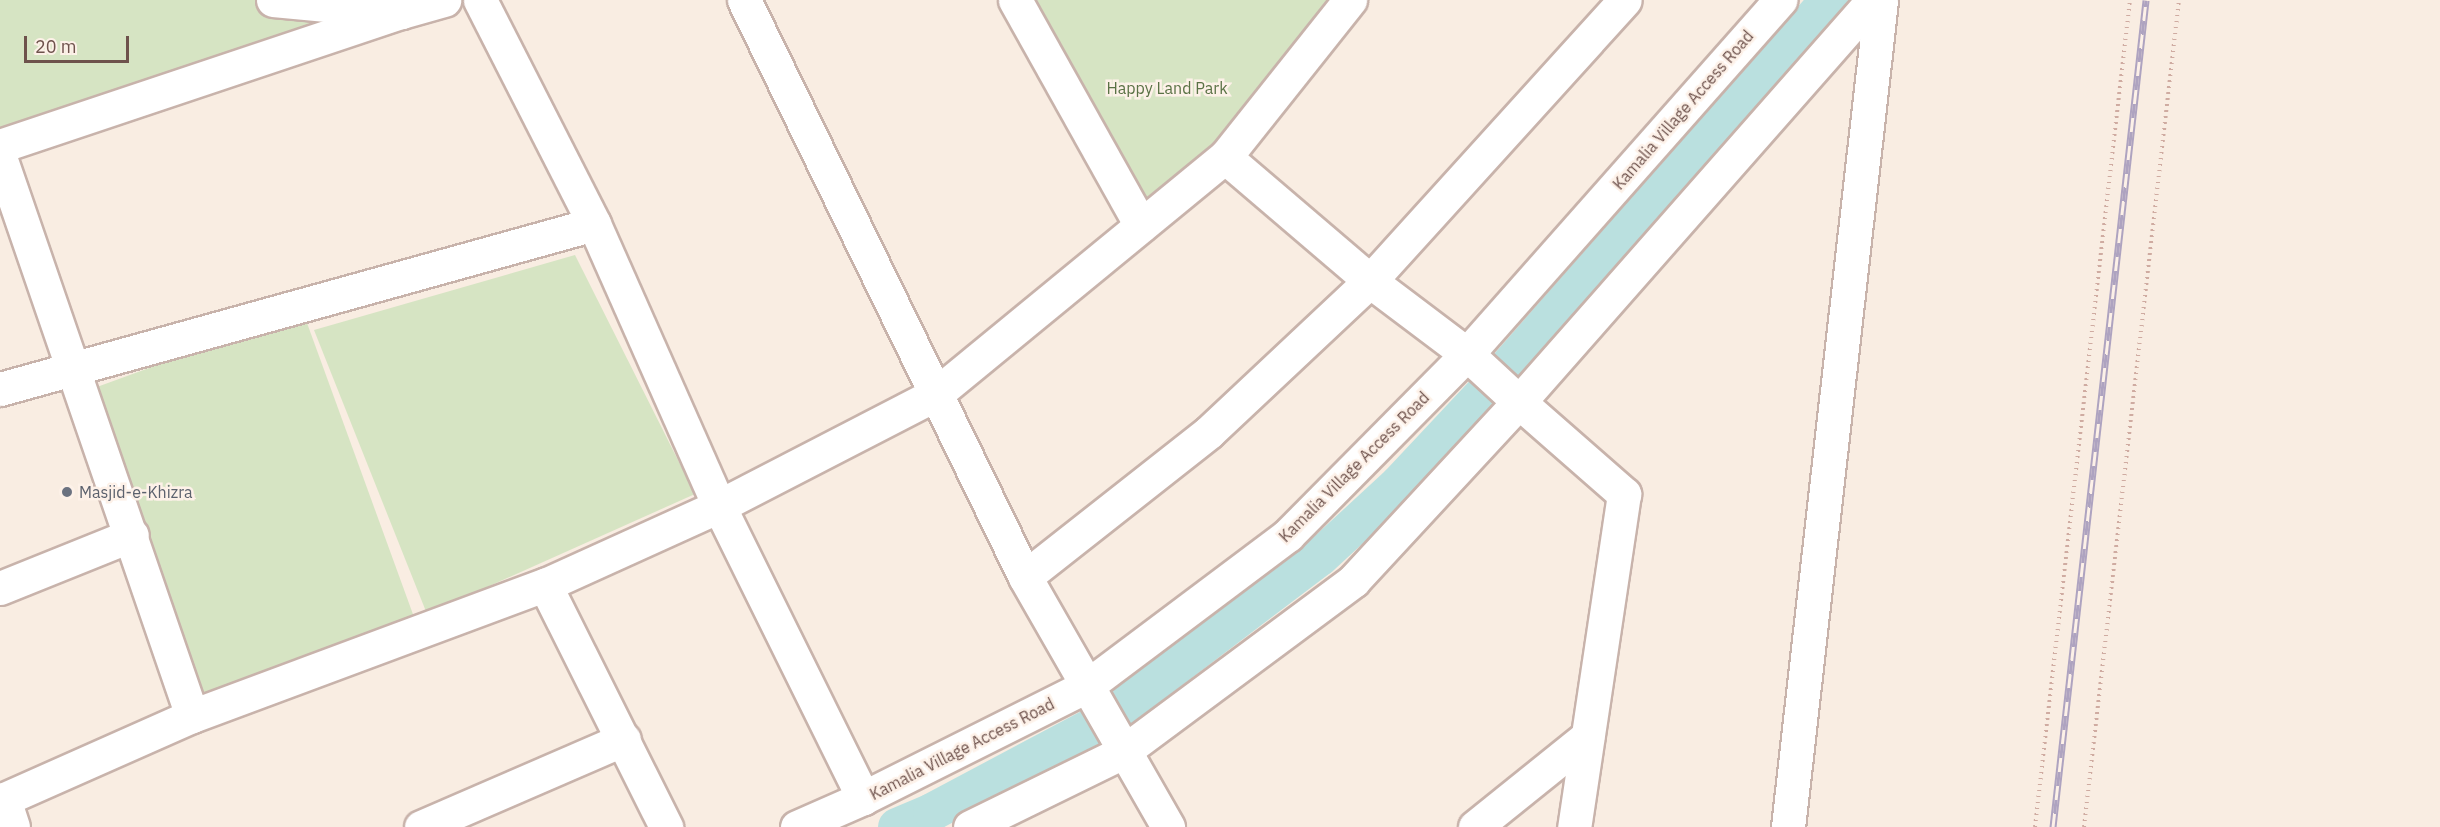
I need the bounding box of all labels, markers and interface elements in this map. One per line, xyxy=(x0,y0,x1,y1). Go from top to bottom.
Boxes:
scale bar xyxy=(27,24,132,62)
street label: Kamalia Village Access Road xyxy=(1609,27,1757,193)
text: 20 m xyxy=(35,35,77,58)
park label: Happy Land Park xyxy=(1106,78,1228,98)
street label: Kamalia Village Access Road xyxy=(1275,388,1433,546)
place label: Masjid-e-Khizra xyxy=(79,482,192,502)
marker: Masjid-e-Khizra xyxy=(60,485,74,499)
street label: Kamalia Village Access Road xyxy=(867,694,1057,804)

